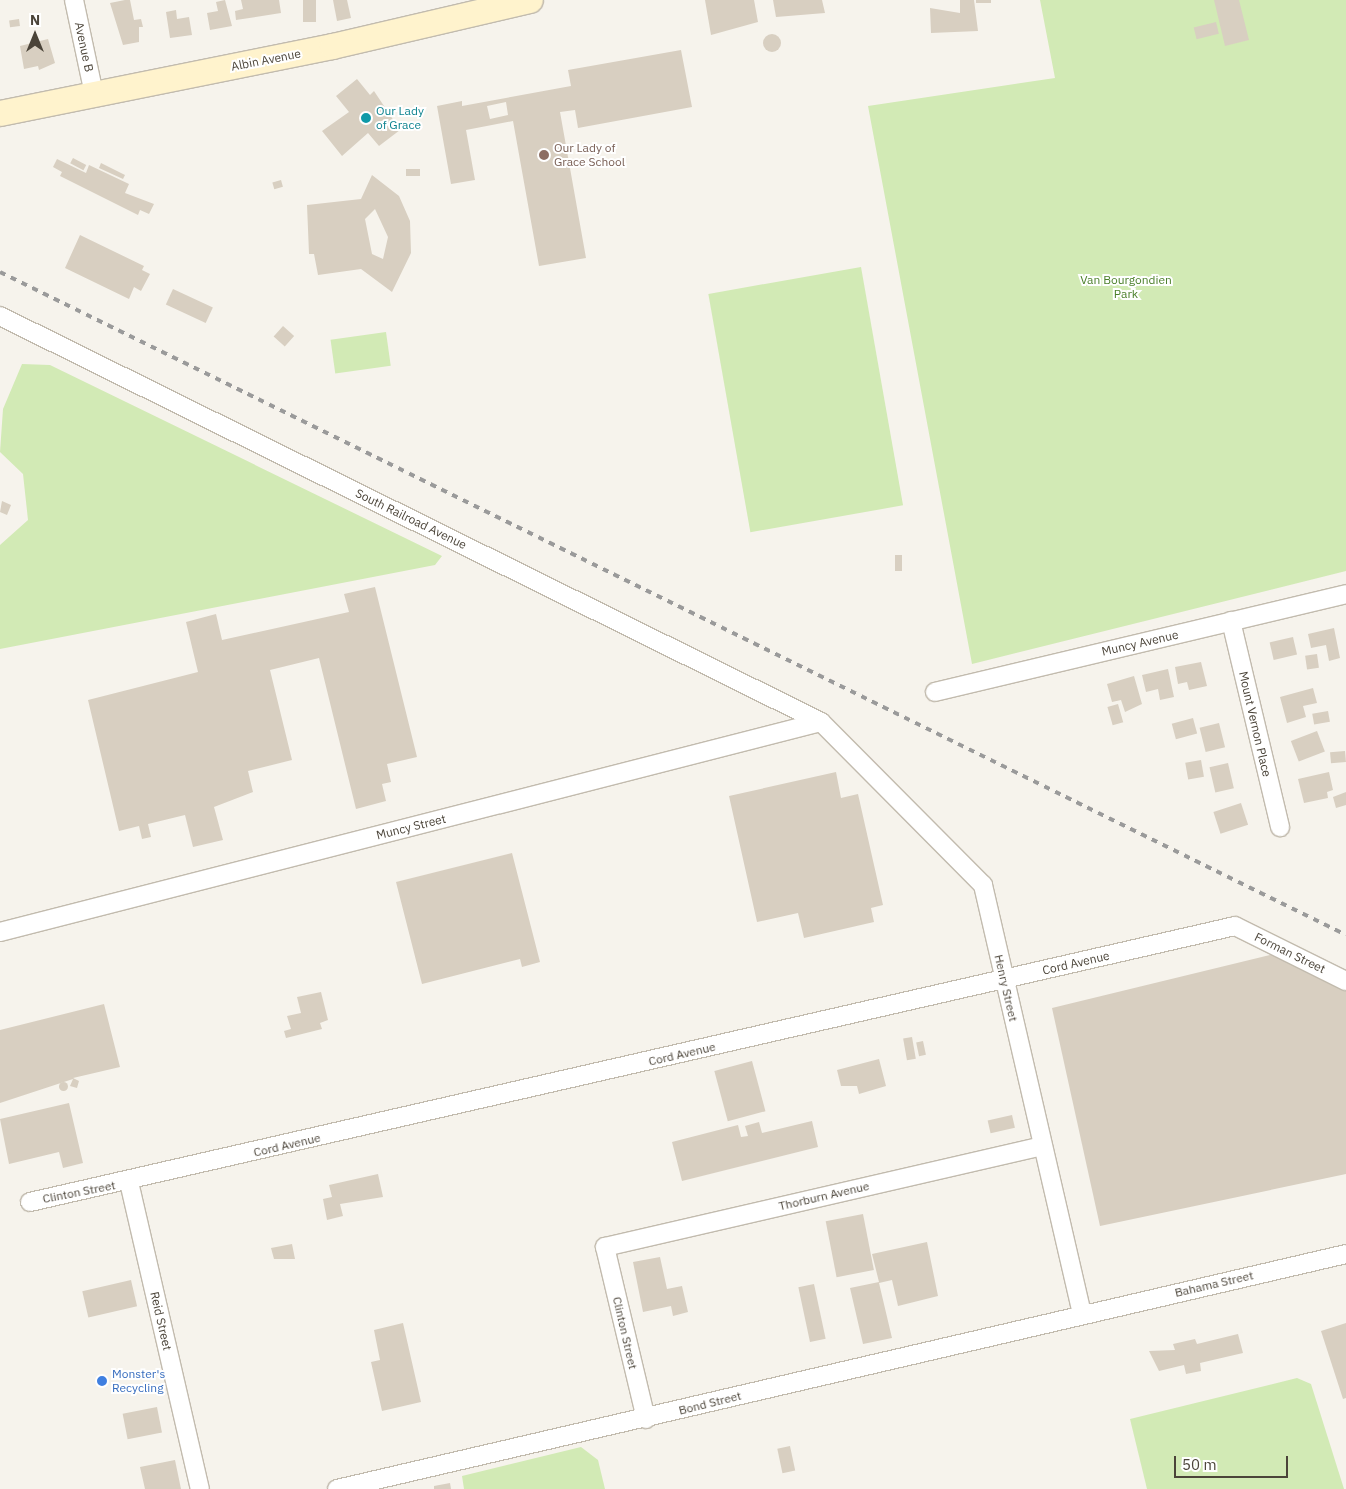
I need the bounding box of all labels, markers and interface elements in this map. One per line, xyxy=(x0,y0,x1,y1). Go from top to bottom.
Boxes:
north arrow xyxy=(10,10,60,60)
text: N xyxy=(30,11,40,29)
street label: Avenue B xyxy=(72,21,96,73)
street label: Albin Avenue xyxy=(230,46,302,74)
place label: Our Lady of Grace xyxy=(376,104,424,132)
marker: Our Lady of Grace xyxy=(360,112,372,124)
place label: Our Lady of Grace School xyxy=(554,141,625,169)
marker: Our Lady of Grace School xyxy=(538,149,550,161)
park label: Van Bourgondien Park xyxy=(1080,273,1172,301)
street label: South Railroad Avenue xyxy=(353,486,469,552)
street label: Muncy Avenue xyxy=(1100,627,1180,659)
street label: Mount Vernon Place xyxy=(1236,670,1274,778)
street label: Muncy Street xyxy=(375,811,447,843)
street label: Forman Street xyxy=(1252,930,1328,976)
street label: Cord Avenue xyxy=(1041,948,1111,978)
street label: Henry Street xyxy=(991,953,1021,1023)
street label: Cord Avenue xyxy=(647,1039,717,1069)
street label: Cord Avenue xyxy=(252,1130,322,1160)
street label: Clinton Street xyxy=(41,1178,117,1206)
street label: Thorburn Avenue xyxy=(777,1179,871,1213)
street label: Bahama Street xyxy=(1173,1268,1255,1300)
street label: Reid Street xyxy=(147,1290,175,1352)
street label: Clinton Street xyxy=(610,1295,640,1371)
place label: Monster's Recycling xyxy=(112,1367,165,1395)
marker: Monster's Recycling xyxy=(96,1375,108,1387)
street label: Bond Street xyxy=(677,1388,743,1418)
scale bar xyxy=(1176,1446,1290,1478)
text: 50 m xyxy=(1182,1455,1217,1474)

